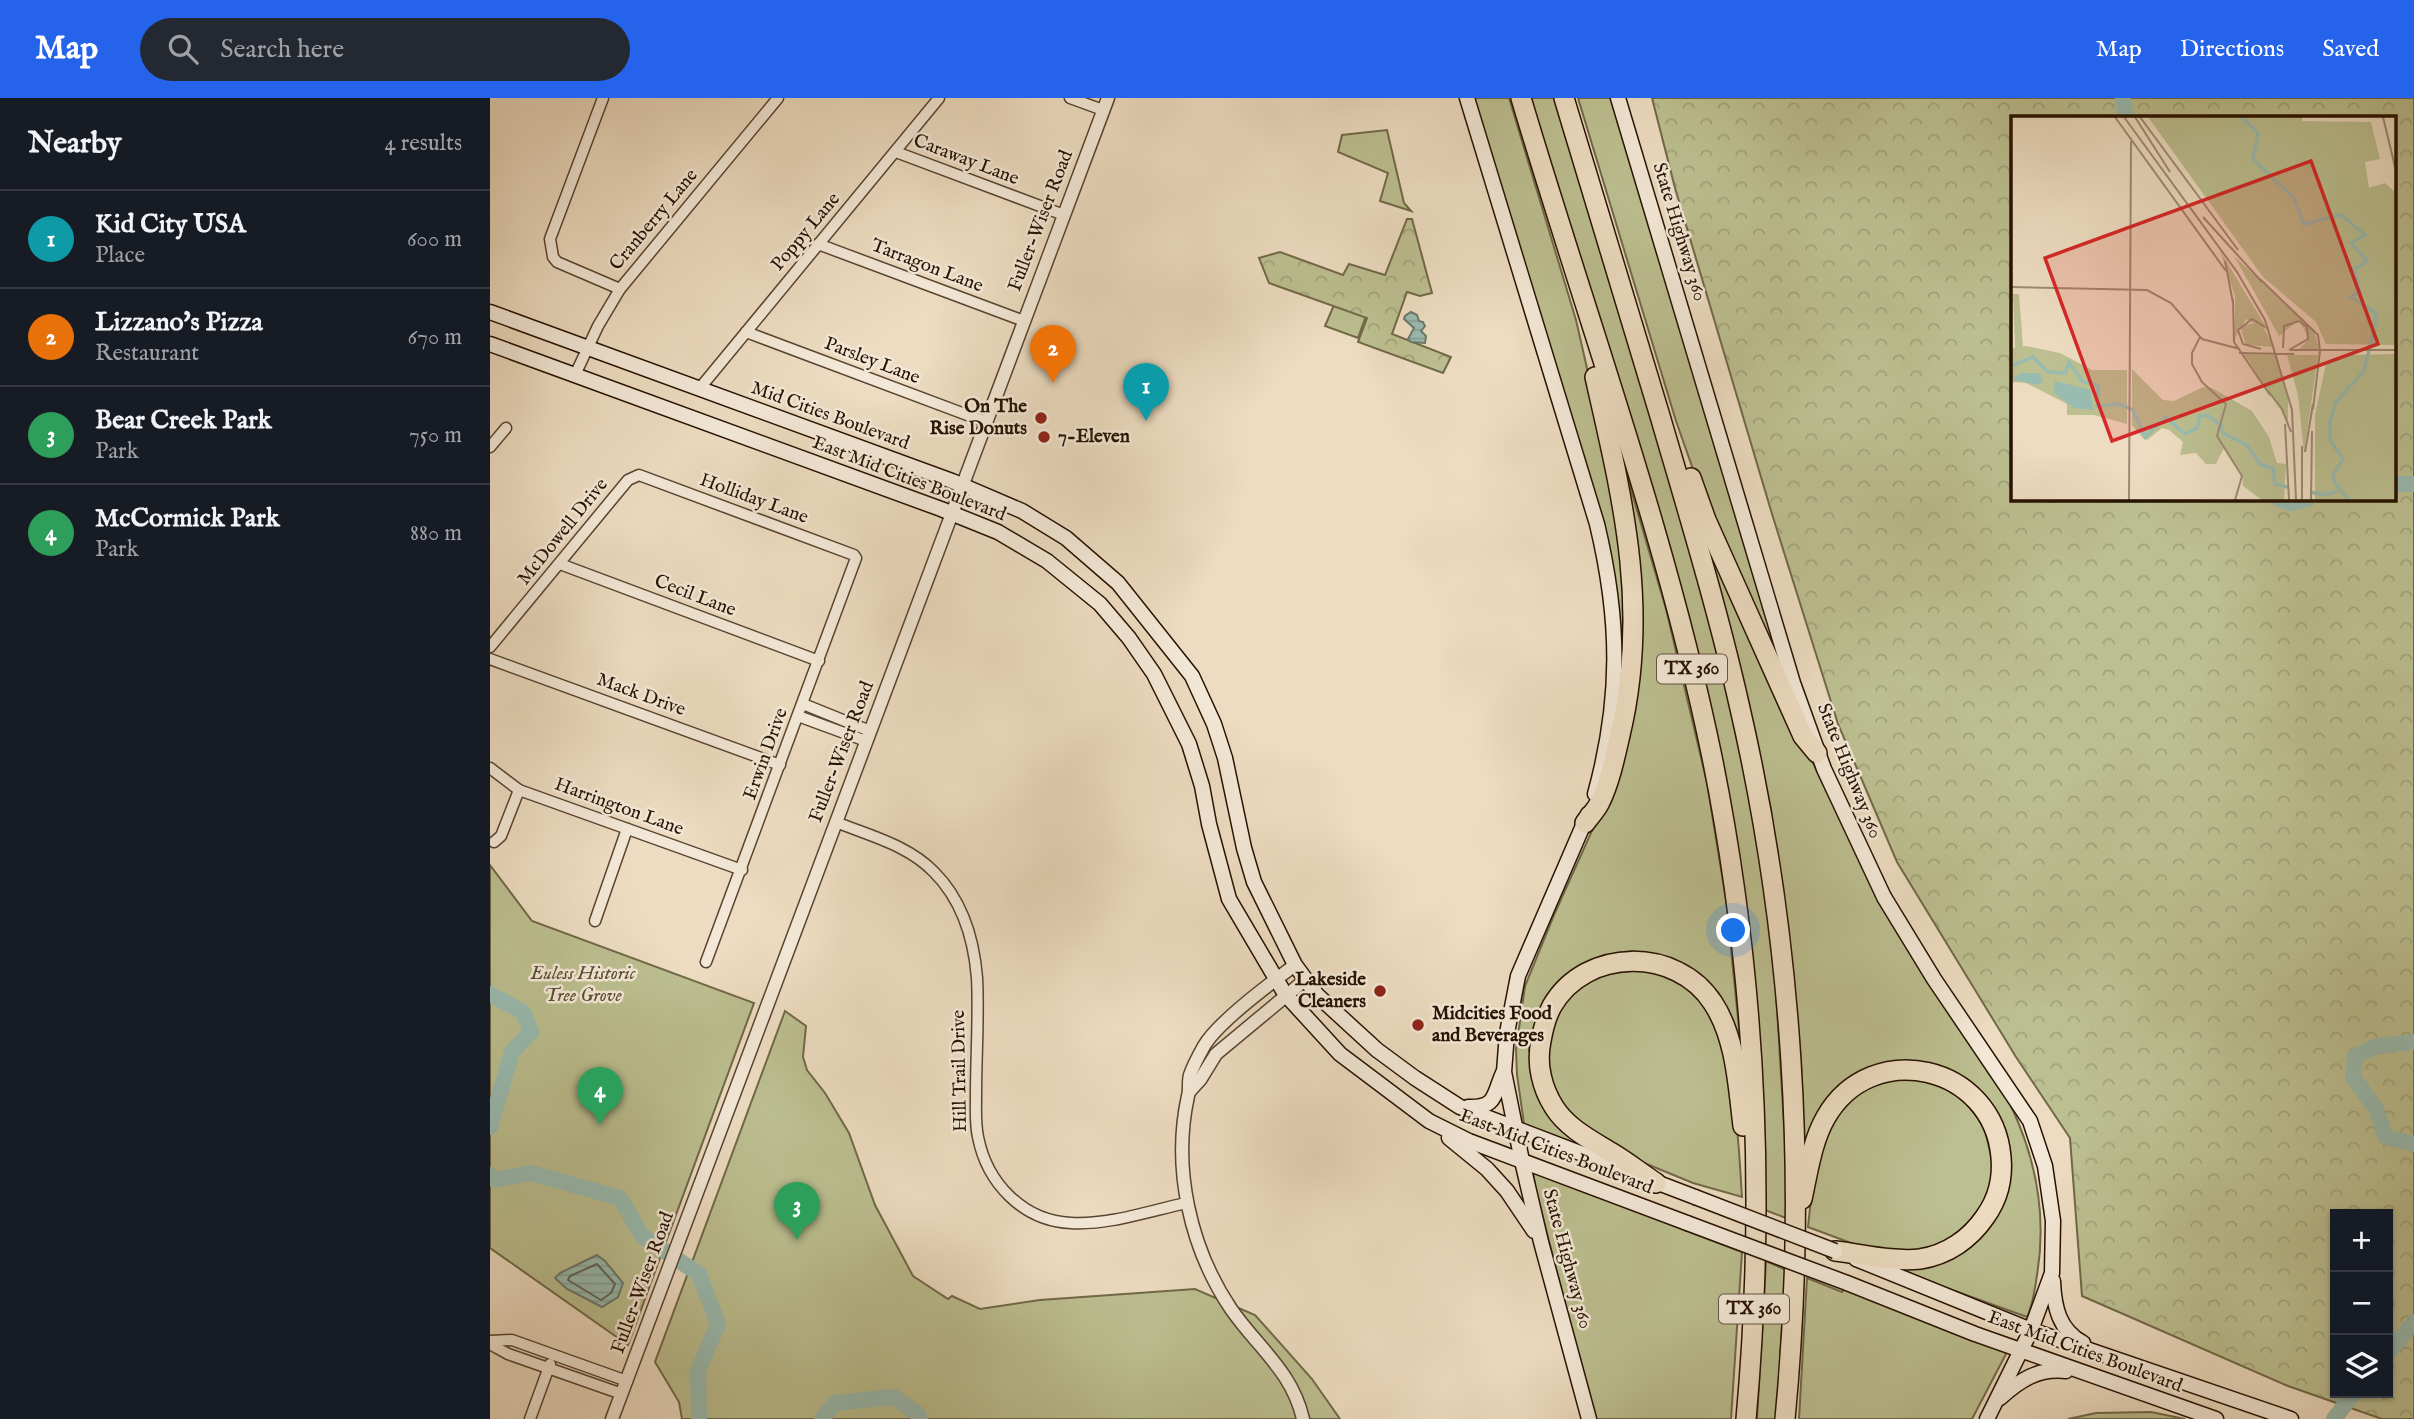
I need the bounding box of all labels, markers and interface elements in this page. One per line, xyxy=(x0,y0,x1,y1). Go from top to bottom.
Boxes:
search box xyxy=(140,18,630,81)
text: Map xyxy=(35,28,98,70)
icon: search xyxy=(164,30,202,68)
text: Search here xyxy=(220,33,344,66)
text: Map xyxy=(2096,34,2142,65)
text: Directions xyxy=(2180,34,2284,65)
text: Saved xyxy=(2322,34,2379,65)
inset map xyxy=(2011,116,2396,500)
text: Nearby xyxy=(28,125,121,163)
text: 4 results xyxy=(384,129,462,158)
street label: Caraway Lane xyxy=(910,129,1022,191)
street label: Fuller-Wiser Road xyxy=(1003,146,1079,295)
street label: State Highway 360 xyxy=(1646,160,1712,304)
street label: Cranberry Lane xyxy=(604,164,704,276)
street label: Poppy Lane xyxy=(766,188,846,276)
text: Kid City USA xyxy=(95,208,246,241)
text: 1 xyxy=(47,225,55,254)
text: 600 m xyxy=(407,225,462,254)
street label: Tarragon Lane xyxy=(868,234,987,298)
text: Place xyxy=(95,241,145,270)
text: Lizzano's Pizza xyxy=(95,306,263,339)
text: 2 xyxy=(46,323,56,352)
text: 670 m xyxy=(407,323,462,352)
pin: 2 xyxy=(1030,325,1076,383)
street label: Parsley Lane xyxy=(821,332,924,390)
text: Restaurant xyxy=(95,339,199,368)
pin: 1 xyxy=(1123,363,1169,421)
street label: Mid Cities Boulevard xyxy=(747,376,913,456)
place label: On The Rise Donuts xyxy=(930,395,1027,441)
text: Bear Creek Park xyxy=(95,404,272,437)
marker: On The Rise Donuts xyxy=(1033,410,1049,426)
text: 3 xyxy=(47,421,55,450)
text: 750 m xyxy=(409,421,462,450)
place label: 7-Eleven xyxy=(1058,425,1130,449)
marker: 7-Eleven xyxy=(1036,429,1052,445)
street label: East Mid Cities Boulevard xyxy=(809,431,1010,527)
text: Park xyxy=(95,437,139,466)
street label: Holliday Lane xyxy=(696,468,812,530)
street label: McDowell Drive xyxy=(512,473,614,590)
text: McCormick Park xyxy=(95,502,280,535)
text: 4 xyxy=(45,519,57,548)
text: 880 m xyxy=(410,519,462,548)
text: Park xyxy=(95,535,139,564)
street label: Cecil Lane xyxy=(651,569,739,623)
road number: TX 360 xyxy=(1657,654,1727,684)
street label: Mack Drive xyxy=(593,668,689,722)
street label: Fuller-Wiser Road xyxy=(804,677,880,826)
street label: State Highway 360 xyxy=(1811,700,1887,842)
street label: Erwin Drive xyxy=(738,704,794,803)
street label: Harrington Lane xyxy=(551,773,687,842)
your location xyxy=(1716,913,1750,947)
park label: Euless Historic Tree Grove xyxy=(530,962,636,1008)
place label: Lakeside Cleaners xyxy=(1295,968,1366,1014)
marker: Lakeside Cleaners xyxy=(1372,983,1388,999)
place label: Midcities Food and Beverages xyxy=(1432,1002,1553,1048)
street label: Hill Trail Drive xyxy=(947,1009,973,1132)
marker: Midcities Food and Beverages xyxy=(1410,1017,1426,1033)
pin: 4 xyxy=(577,1067,623,1125)
street label: East Mid Cities Boulevard xyxy=(1456,1104,1657,1200)
pin: 3 xyxy=(774,1182,820,1240)
street label: State Highway 360 xyxy=(1537,1186,1597,1332)
street label: Fuller-Wiser Road xyxy=(606,1208,680,1357)
map controls xyxy=(2330,1209,2393,1398)
button: + xyxy=(2330,1209,2393,1272)
button: − xyxy=(2330,1272,2393,1335)
road number: TX 360 xyxy=(1719,1294,1789,1324)
street label: East Mid Cities Boulevard xyxy=(1984,1306,2187,1399)
button: layers xyxy=(2330,1335,2393,1398)

